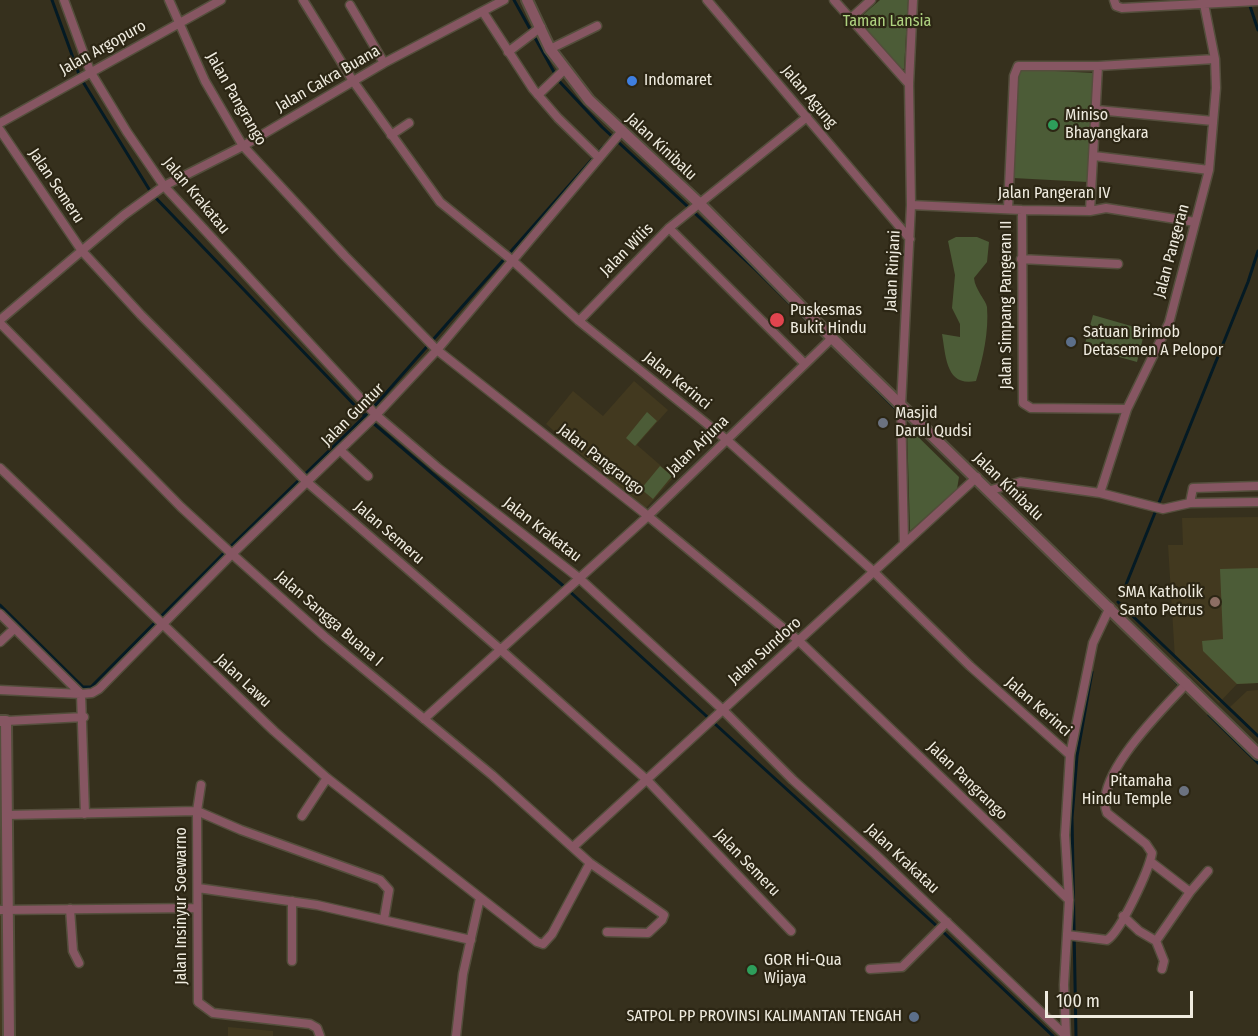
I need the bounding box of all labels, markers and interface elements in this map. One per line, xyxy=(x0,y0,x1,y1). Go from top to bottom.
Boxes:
park label: Taman Lansia xyxy=(843,12,931,32)
street label: Jalan Argopuro xyxy=(56,16,150,80)
street label: Jalan Cakra Buana xyxy=(272,41,384,117)
street label: Jalan Pangrango xyxy=(202,49,270,149)
street label: Jalan Agung xyxy=(777,62,841,132)
place label: Indomaret xyxy=(644,71,712,91)
marker: Indomaret xyxy=(625,74,639,88)
place label: Miniso Bhayangkara xyxy=(1065,106,1148,144)
street label: Jalan Kinibalu xyxy=(622,109,700,185)
marker: Miniso Bhayangkara xyxy=(1046,118,1060,132)
street label: Jalan Semeru xyxy=(24,145,88,227)
street label: Jalan Krakatau xyxy=(158,154,234,238)
street label: Jalan Pangeran IV xyxy=(998,184,1110,204)
street label: Jalan Pangeran xyxy=(1150,202,1194,300)
street label: Jalan Wilis xyxy=(596,219,658,281)
street label: Jalan Simpang Pangeran II xyxy=(997,221,1017,389)
street label: Jalan Rinjani xyxy=(881,230,905,312)
place label: Puskesmas Bukit Hindu xyxy=(790,301,867,339)
marker: Puskesmas Bukit Hindu xyxy=(768,311,786,329)
place label: Satuan Brimob Detasemen A Pelopor xyxy=(1083,323,1223,361)
marker: Satuan Brimob Detasemen A Pelopor xyxy=(1064,335,1078,349)
street label: Jalan Kerinci xyxy=(639,348,715,414)
street label: Jalan Guntur xyxy=(317,379,389,451)
place label: Masjid Darul Qudsi xyxy=(895,404,972,442)
street label: Jalan Arjuna xyxy=(663,412,733,480)
marker: Masjid Darul Qudsi xyxy=(876,416,890,430)
street label: Jalan Pangrango xyxy=(554,420,648,500)
street label: Jalan Kinibalu xyxy=(969,449,1047,525)
street label: Jalan Krakatau xyxy=(499,493,585,567)
street label: Jalan Semeru xyxy=(350,497,428,569)
street label: Jalan Sangga Buana I xyxy=(271,567,387,671)
place label: SMA Katholik Santo Petrus xyxy=(1118,583,1203,621)
marker: SMA Katholik Santo Petrus xyxy=(1208,595,1222,609)
street label: Jalan Sundoro xyxy=(725,613,805,689)
street label: Jalan Lawu xyxy=(211,650,275,712)
street label: Jalan Kerinci xyxy=(1001,673,1075,741)
street label: Jalan Pangrango xyxy=(923,738,1011,824)
place label: Pitamaha Hindu Temple xyxy=(1082,772,1172,810)
marker: Pitamaha Hindu Temple xyxy=(1177,784,1191,798)
street label: Jalan Krakatau xyxy=(861,820,943,898)
street label: Jalan Semeru xyxy=(710,825,784,901)
street label: Jalan Insinyur Soewarno xyxy=(172,827,192,985)
place label: GOR Hi-Qua Wijaya xyxy=(764,951,842,989)
marker: GOR Hi-Qua Wijaya xyxy=(745,963,759,977)
scale bar xyxy=(1048,979,1196,1017)
text: 100 m xyxy=(1056,990,1100,1012)
place label: SATPOL PP PROVINSI KALIMANTAN TENGAH xyxy=(626,1007,902,1027)
marker: SATPOL PP PROVINSI KALIMANTAN TENGAH xyxy=(907,1010,921,1024)

